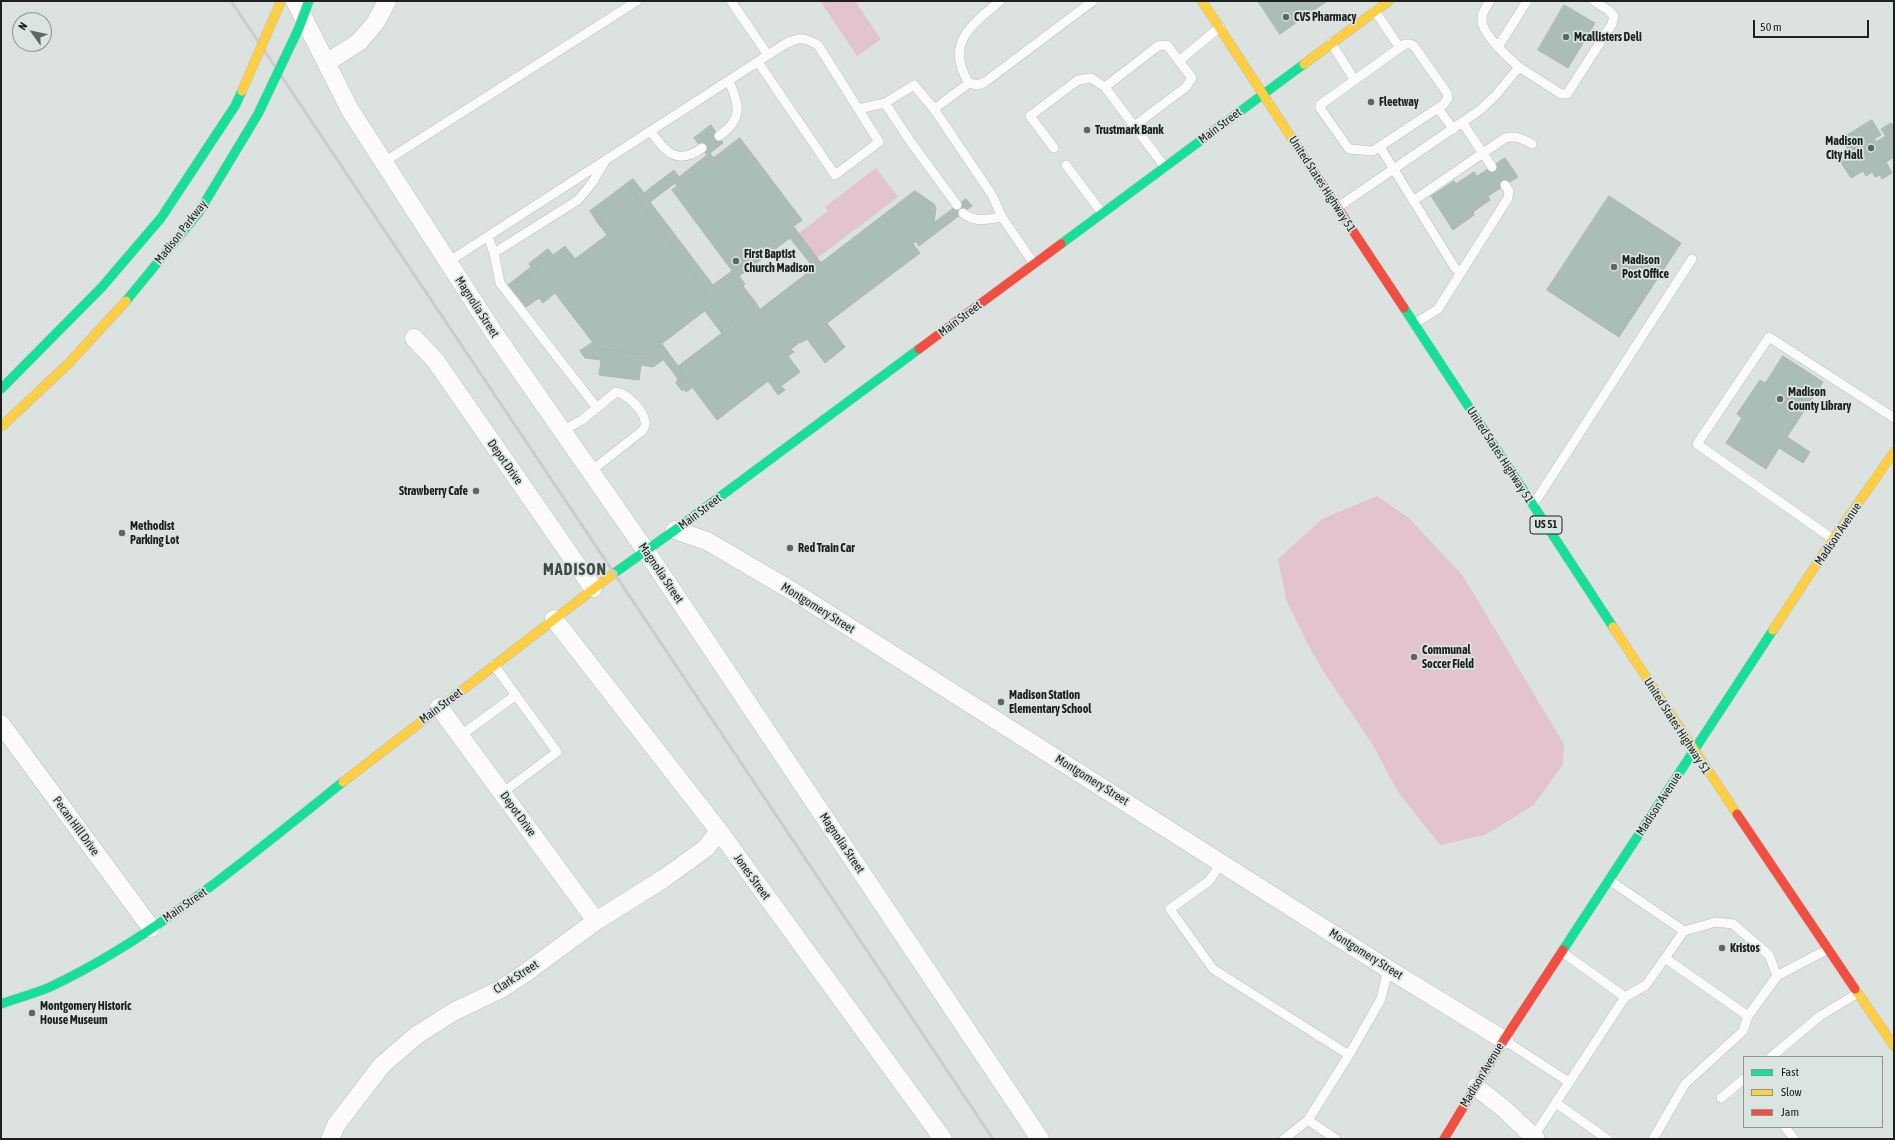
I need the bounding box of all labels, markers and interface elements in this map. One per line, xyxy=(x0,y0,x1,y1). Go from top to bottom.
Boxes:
place label: CVS Pharmacy xyxy=(1294,10,1356,24)
north arrow xyxy=(12,12,52,52)
marker: CVS Pharmacy xyxy=(1281,12,1291,22)
scale bar xyxy=(1755,12,1871,38)
text: N xyxy=(16,20,30,32)
text: 50 m xyxy=(1760,20,1782,34)
place label: Mcallisters Deli xyxy=(1574,30,1642,44)
marker: Mcallisters Deli xyxy=(1561,32,1571,42)
place label: Fleetway xyxy=(1379,95,1419,109)
marker: Fleetway xyxy=(1366,97,1376,107)
street label: Main Street xyxy=(1196,105,1244,147)
place label: Trustmark Bank xyxy=(1095,123,1164,137)
marker: Trustmark Bank xyxy=(1082,125,1092,135)
street label: United States Highway 51 xyxy=(1286,133,1358,235)
place label: Madison City Hall xyxy=(1825,134,1863,162)
marker: Madison City Hall xyxy=(1866,143,1876,153)
street label: Madison Parkway xyxy=(152,197,210,267)
place label: First Baptist Church Madison xyxy=(744,247,814,275)
place label: Madison Post Office xyxy=(1622,253,1669,281)
marker: First Baptist Church Madison xyxy=(731,256,741,266)
marker: Madison Post Office xyxy=(1609,262,1619,272)
street label: Magnolia Street xyxy=(452,274,502,340)
street label: Main Street xyxy=(936,298,984,340)
place label: Madison County Library xyxy=(1788,385,1851,413)
marker: Madison County Library xyxy=(1775,394,1785,404)
street label: United States Highway 51 xyxy=(1464,404,1536,506)
street label: Depot Drive xyxy=(484,437,526,487)
place label: Strawberry Cafe xyxy=(399,484,468,498)
marker: Strawberry Cafe xyxy=(471,486,481,496)
street label: Main Street xyxy=(676,491,724,533)
street label: Madison Avenue xyxy=(1812,500,1864,568)
road number: US 51 xyxy=(1530,516,1562,534)
place label: Methodist Parking Lot xyxy=(130,519,179,547)
marker: Methodist Parking Lot xyxy=(117,528,127,538)
street label: Magnolia Street xyxy=(636,540,686,606)
place label: Red Train Car xyxy=(798,541,855,555)
marker: Red Train Car xyxy=(785,543,795,553)
district label: MADISON xyxy=(543,560,607,580)
street label: Montgomery Street xyxy=(779,580,857,636)
place label: Communal Soccer Field xyxy=(1422,643,1474,671)
marker: Communal Soccer Field xyxy=(1409,652,1419,662)
street label: United States Highway 51 xyxy=(1641,675,1713,777)
street label: Main Street xyxy=(417,685,465,727)
place label: Madison Station Elementary School xyxy=(1009,688,1091,716)
marker: Madison Station Elementary School xyxy=(996,697,1006,707)
street label: Montgomery Street xyxy=(1053,752,1131,808)
street label: Madison Avenue xyxy=(1633,770,1685,838)
street label: Depot Drive xyxy=(497,789,539,839)
street label: Pecan Hill Drive xyxy=(50,794,102,858)
street label: Magnolia Street xyxy=(817,810,867,876)
street label: Jones Street xyxy=(731,851,773,903)
street label: Main Street xyxy=(160,885,210,925)
street label: Montgomery Street xyxy=(1327,926,1405,982)
place label: Kristos xyxy=(1730,941,1760,955)
marker: Kristos xyxy=(1717,943,1727,953)
street label: Clark Street xyxy=(491,957,541,997)
place label: Montgomery Historic House Museum xyxy=(40,999,131,1027)
marker: Montgomery Historic House Museum xyxy=(27,1008,37,1018)
street label: Madison Avenue xyxy=(1457,1040,1507,1110)
legend xyxy=(1743,1056,1883,1128)
text: Fast xyxy=(1781,1065,1799,1079)
text: Slow xyxy=(1781,1085,1802,1099)
text: Jam xyxy=(1781,1105,1799,1119)

